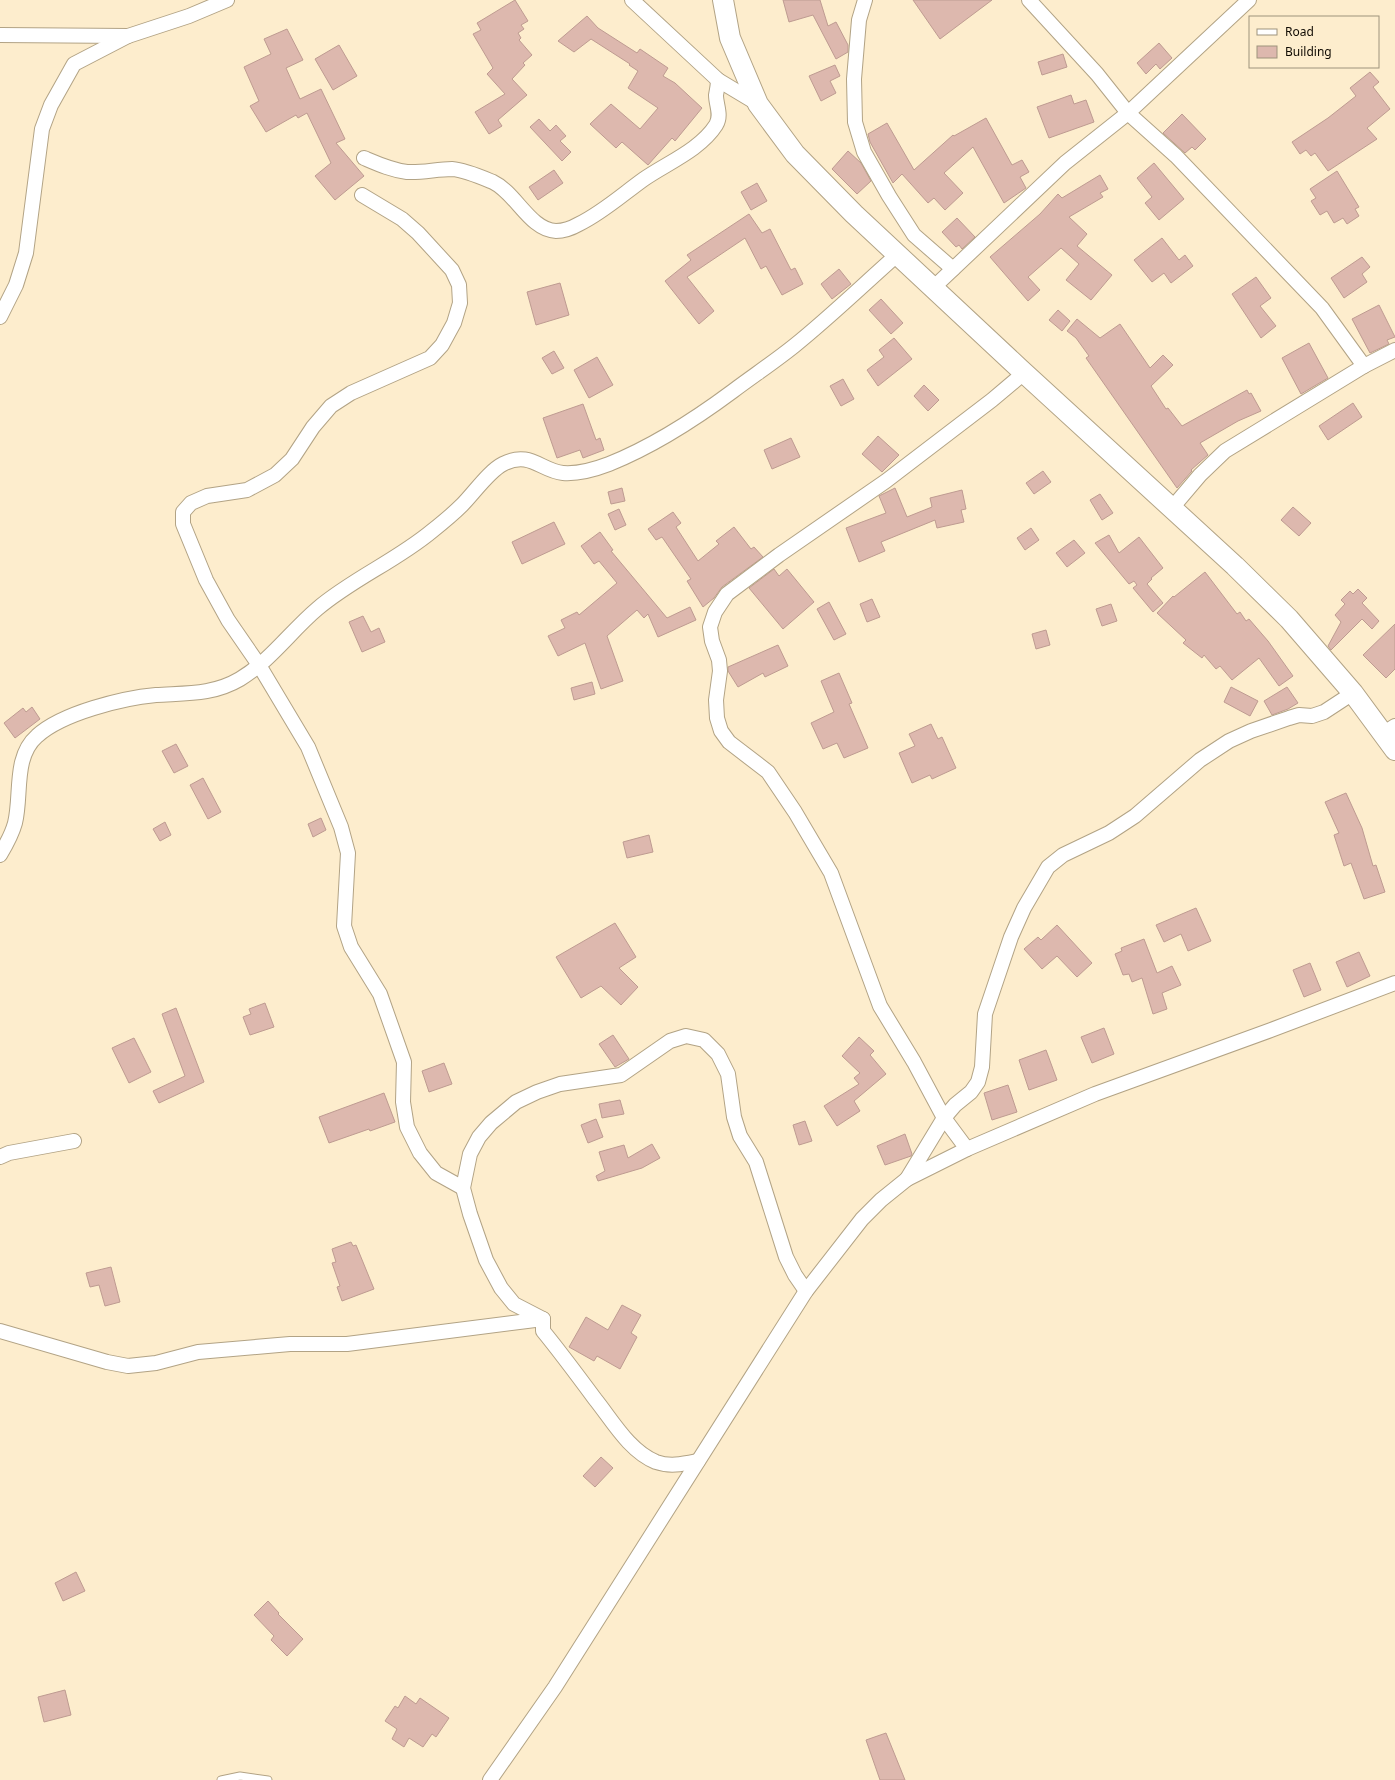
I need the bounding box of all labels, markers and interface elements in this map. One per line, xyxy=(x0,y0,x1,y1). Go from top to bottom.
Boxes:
legend xyxy=(1249,16,1379,68)
text: Road xyxy=(1285,23,1314,40)
text: Building xyxy=(1285,43,1332,60)

